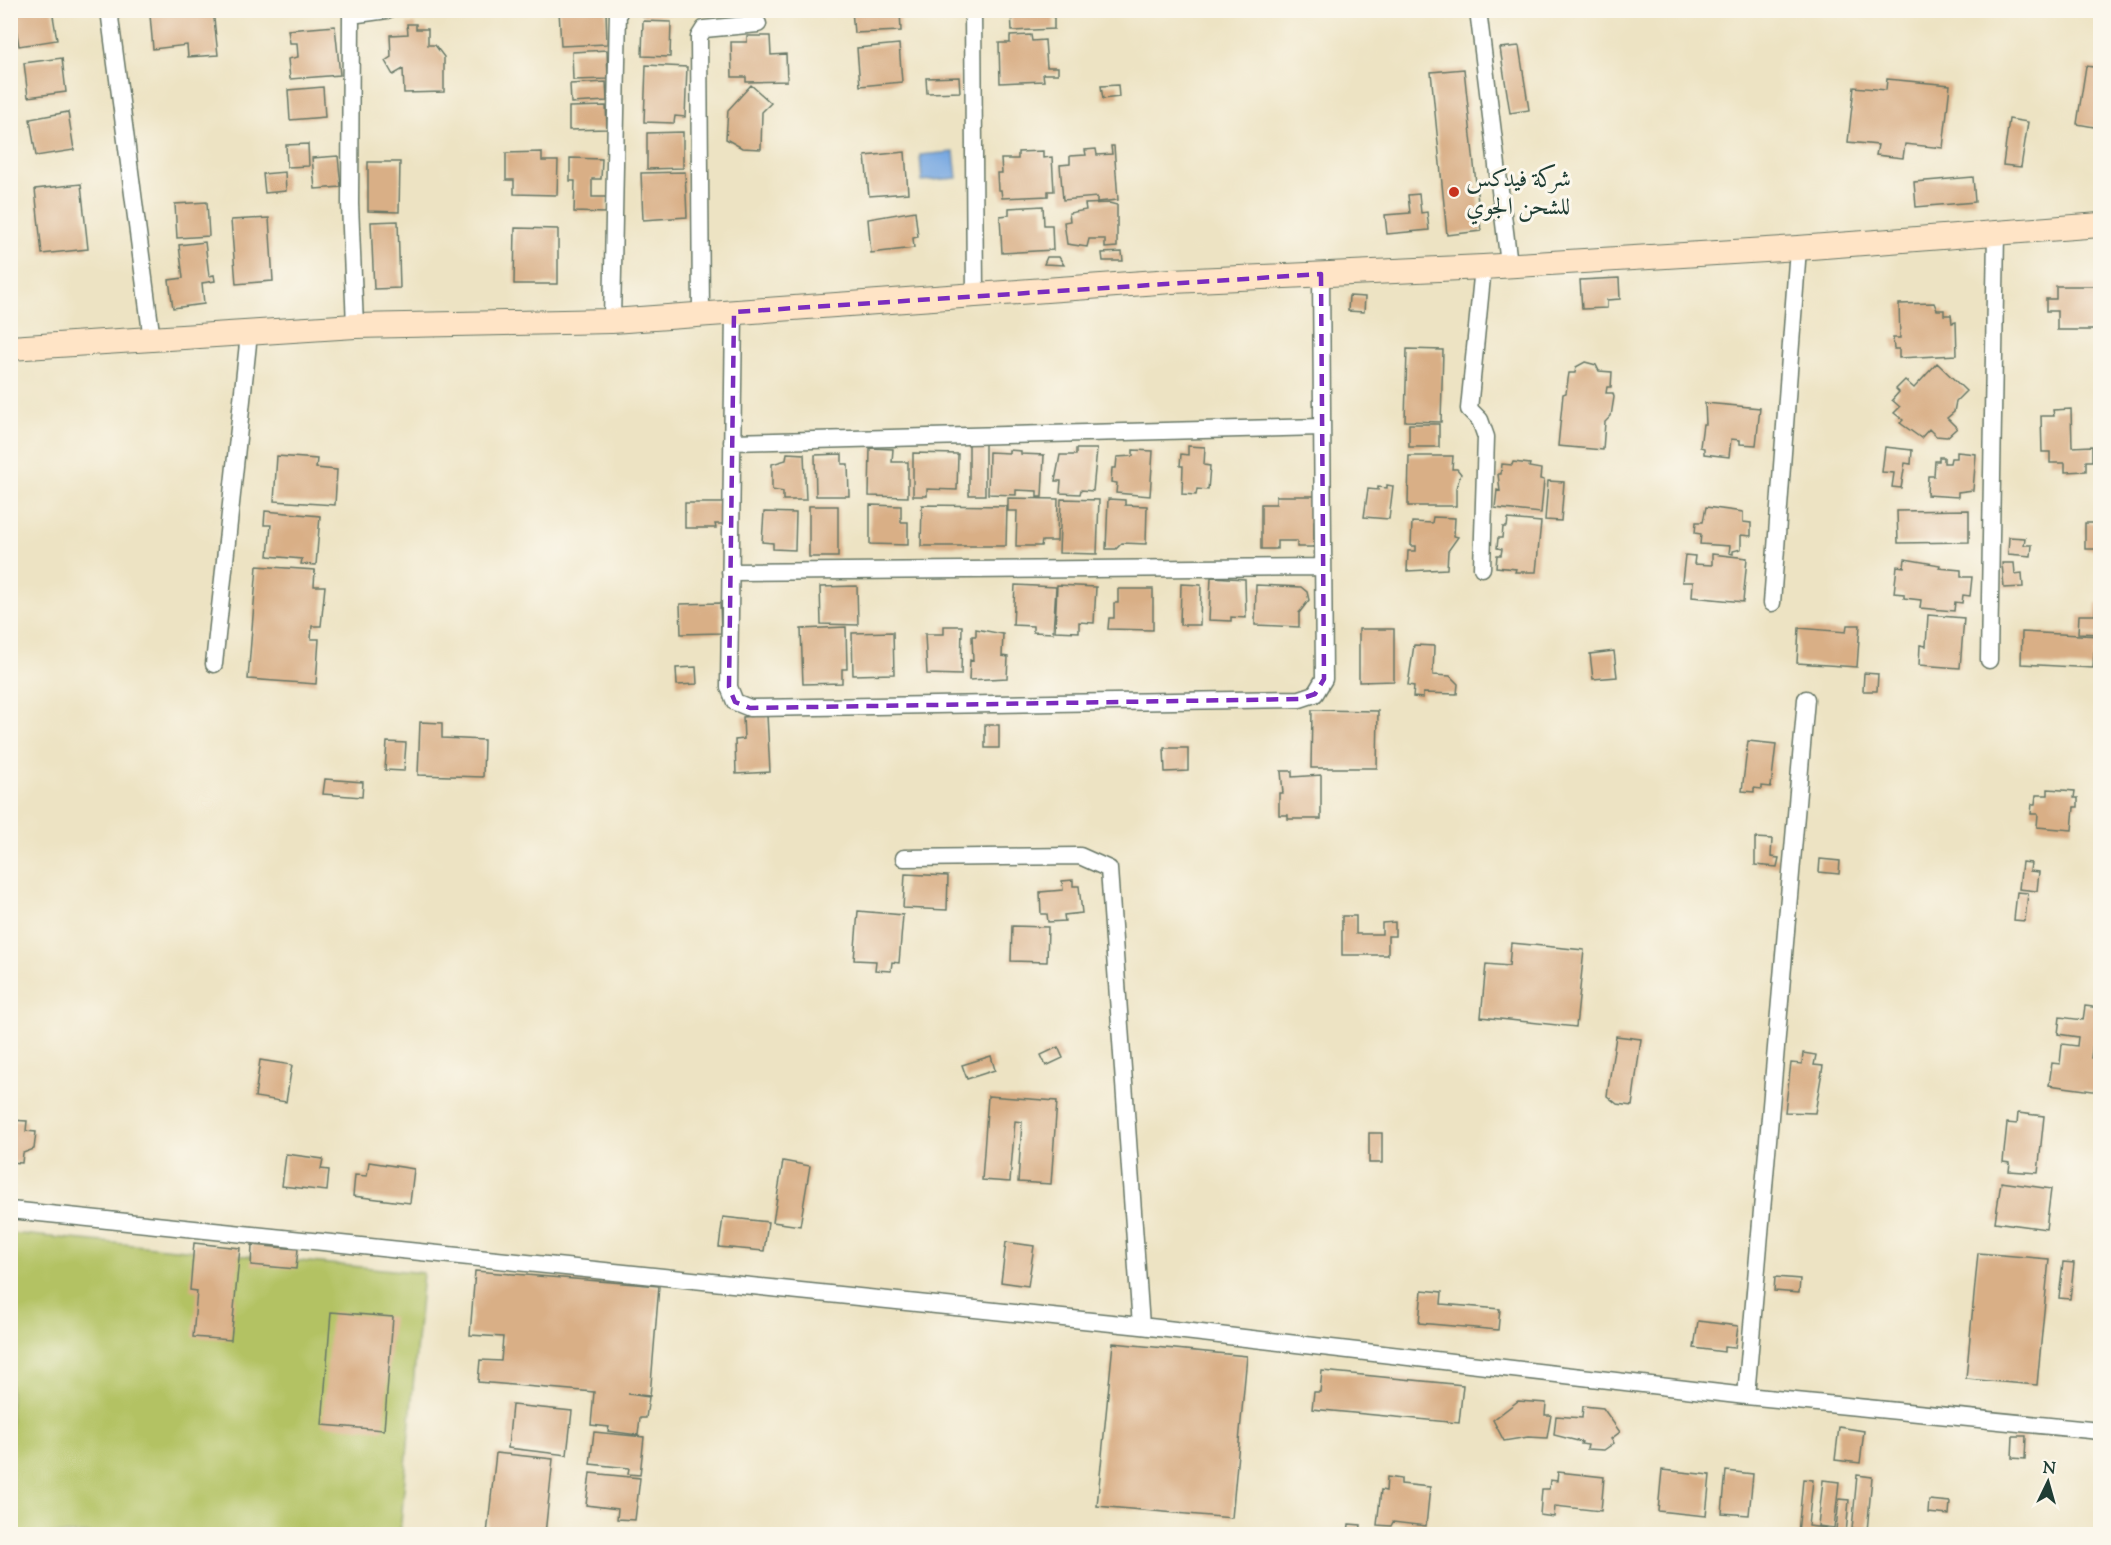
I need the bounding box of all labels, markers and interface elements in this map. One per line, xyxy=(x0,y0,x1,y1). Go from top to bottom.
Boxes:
place label: شركة فيدكس للشحن الجوي xyxy=(1466,163,1571,225)
marker: شركة فيدكس للشحن الجوي xyxy=(1447,185,1461,199)
north arrow xyxy=(2018,1452,2078,1512)
text: N xyxy=(2042,1458,2057,1482)

